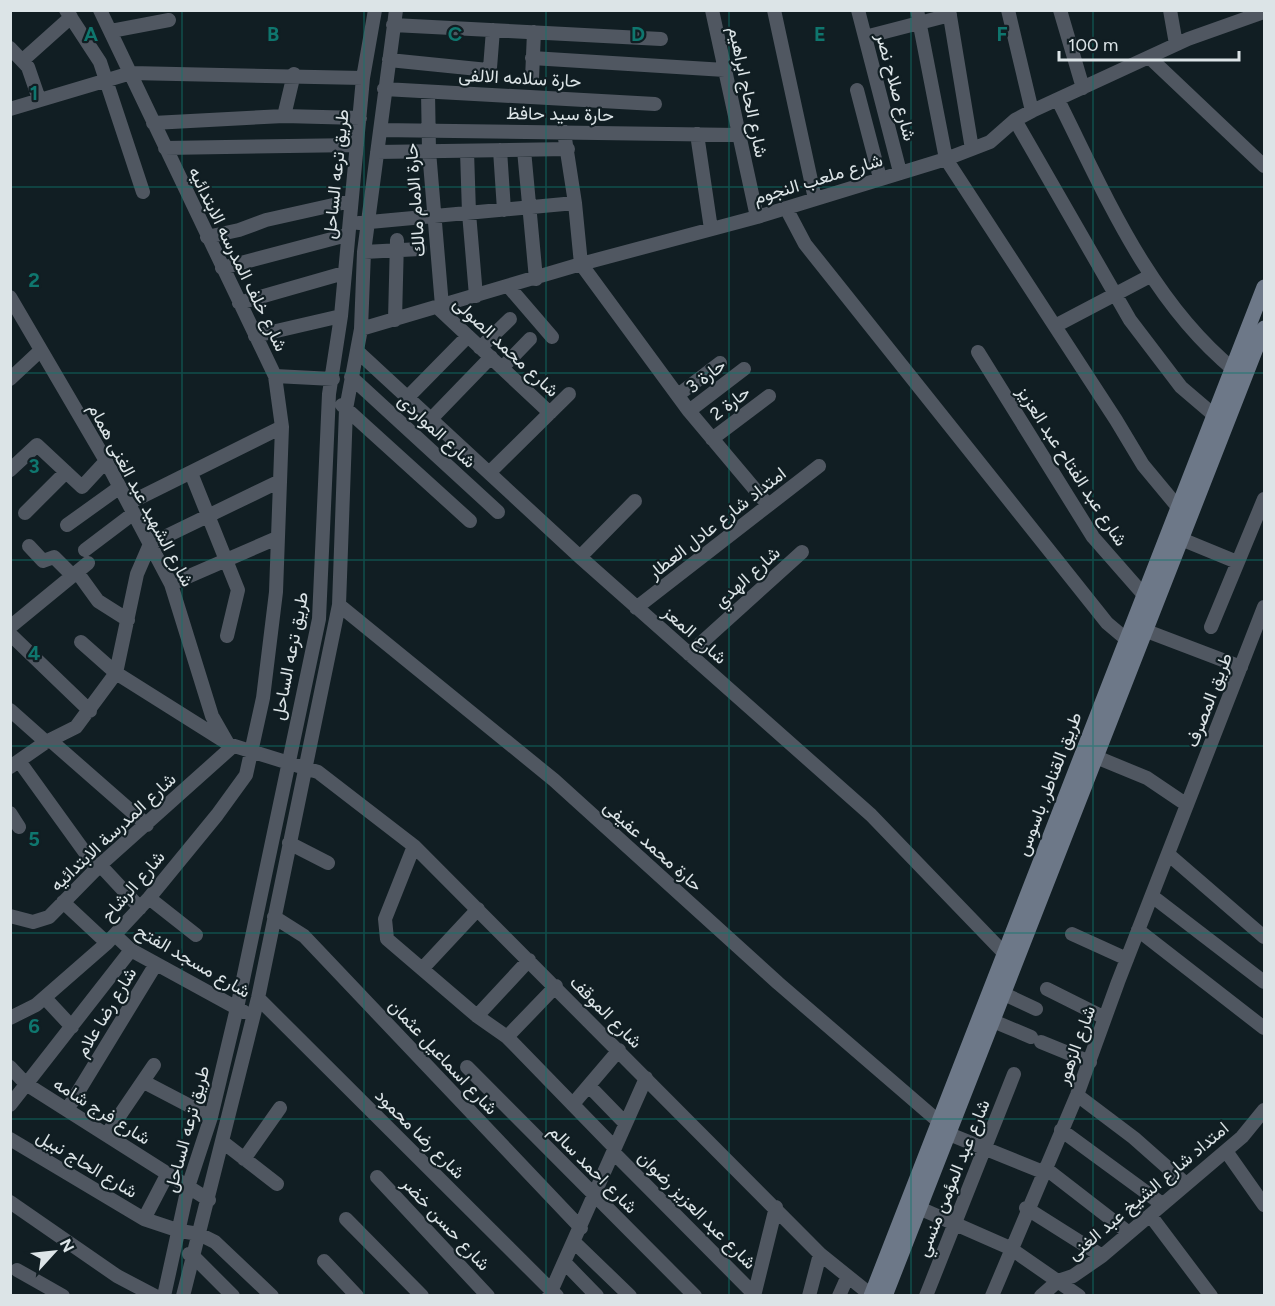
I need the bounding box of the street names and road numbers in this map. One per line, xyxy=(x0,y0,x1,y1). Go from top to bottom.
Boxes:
street label: شارع الحاج ابراهيم xyxy=(722,25,773,160)
street label: شارع صلاح نصر xyxy=(870,30,921,144)
street label: حارة سلامه الالفى xyxy=(458,64,582,92)
street label: حارة سيد حافظ xyxy=(506,102,614,126)
street label: طريق ترعه الساحل xyxy=(318,108,354,240)
street label: حارة الامام مالك xyxy=(400,142,431,258)
street label: شارع ملعب النجوم xyxy=(751,149,886,210)
street label: شارع خلف المدرسه الابتدائيه xyxy=(183,163,292,355)
street label: شارع محمد الصولى xyxy=(448,292,563,402)
street label: حارة 3 xyxy=(682,354,730,398)
street label: حارة 2 xyxy=(706,381,754,425)
street label: شارع عبد الفتاح عبد العزيز xyxy=(1011,381,1132,551)
street label: شارع المواردى xyxy=(393,389,481,473)
street label: شارع الشهيد عبد الغنى همام xyxy=(82,400,199,591)
street label: امتداد شارع عادل العطار xyxy=(643,462,791,585)
street label: شارع الهدي xyxy=(709,542,787,615)
street label: طريق ترعه الساحل xyxy=(267,590,313,722)
street label: شارع المعز xyxy=(657,601,731,670)
street label: طريق المصرف xyxy=(1181,650,1237,750)
street label: طريق القناطر, باسوس xyxy=(1011,709,1087,859)
street label: شارع المدرسة الابتدائيه xyxy=(46,768,181,897)
street label: حارة محمد عفيفى xyxy=(599,796,707,896)
street label: شارع الرشاح xyxy=(96,846,170,927)
street label: شارع مسجد الفتح xyxy=(131,919,254,1004)
street label: شارع رضا علام xyxy=(71,963,142,1061)
street label: شارع الموقف xyxy=(565,971,647,1053)
street label: شارع اسماعيل عثمان xyxy=(383,995,502,1120)
street label: شارع الزهور xyxy=(1051,1003,1101,1089)
street label: طريق ترعه الساحل xyxy=(160,1063,214,1195)
street label: شارع فرج شامه xyxy=(49,1072,155,1150)
street label: شارع رضا محمود xyxy=(370,1084,470,1184)
street label: شارع عبد المؤمن منسي xyxy=(911,1096,998,1261)
street label: امتداد شارع الشيخ عبد الغنى xyxy=(1063,1117,1234,1266)
street label: شارع احمد سالم xyxy=(543,1120,642,1219)
street label: شارع الحاج نبيل xyxy=(32,1125,142,1204)
street label: شارع عبد العزيز رضوان xyxy=(632,1146,761,1275)
street label: شارع حسن خضر xyxy=(396,1172,495,1276)

